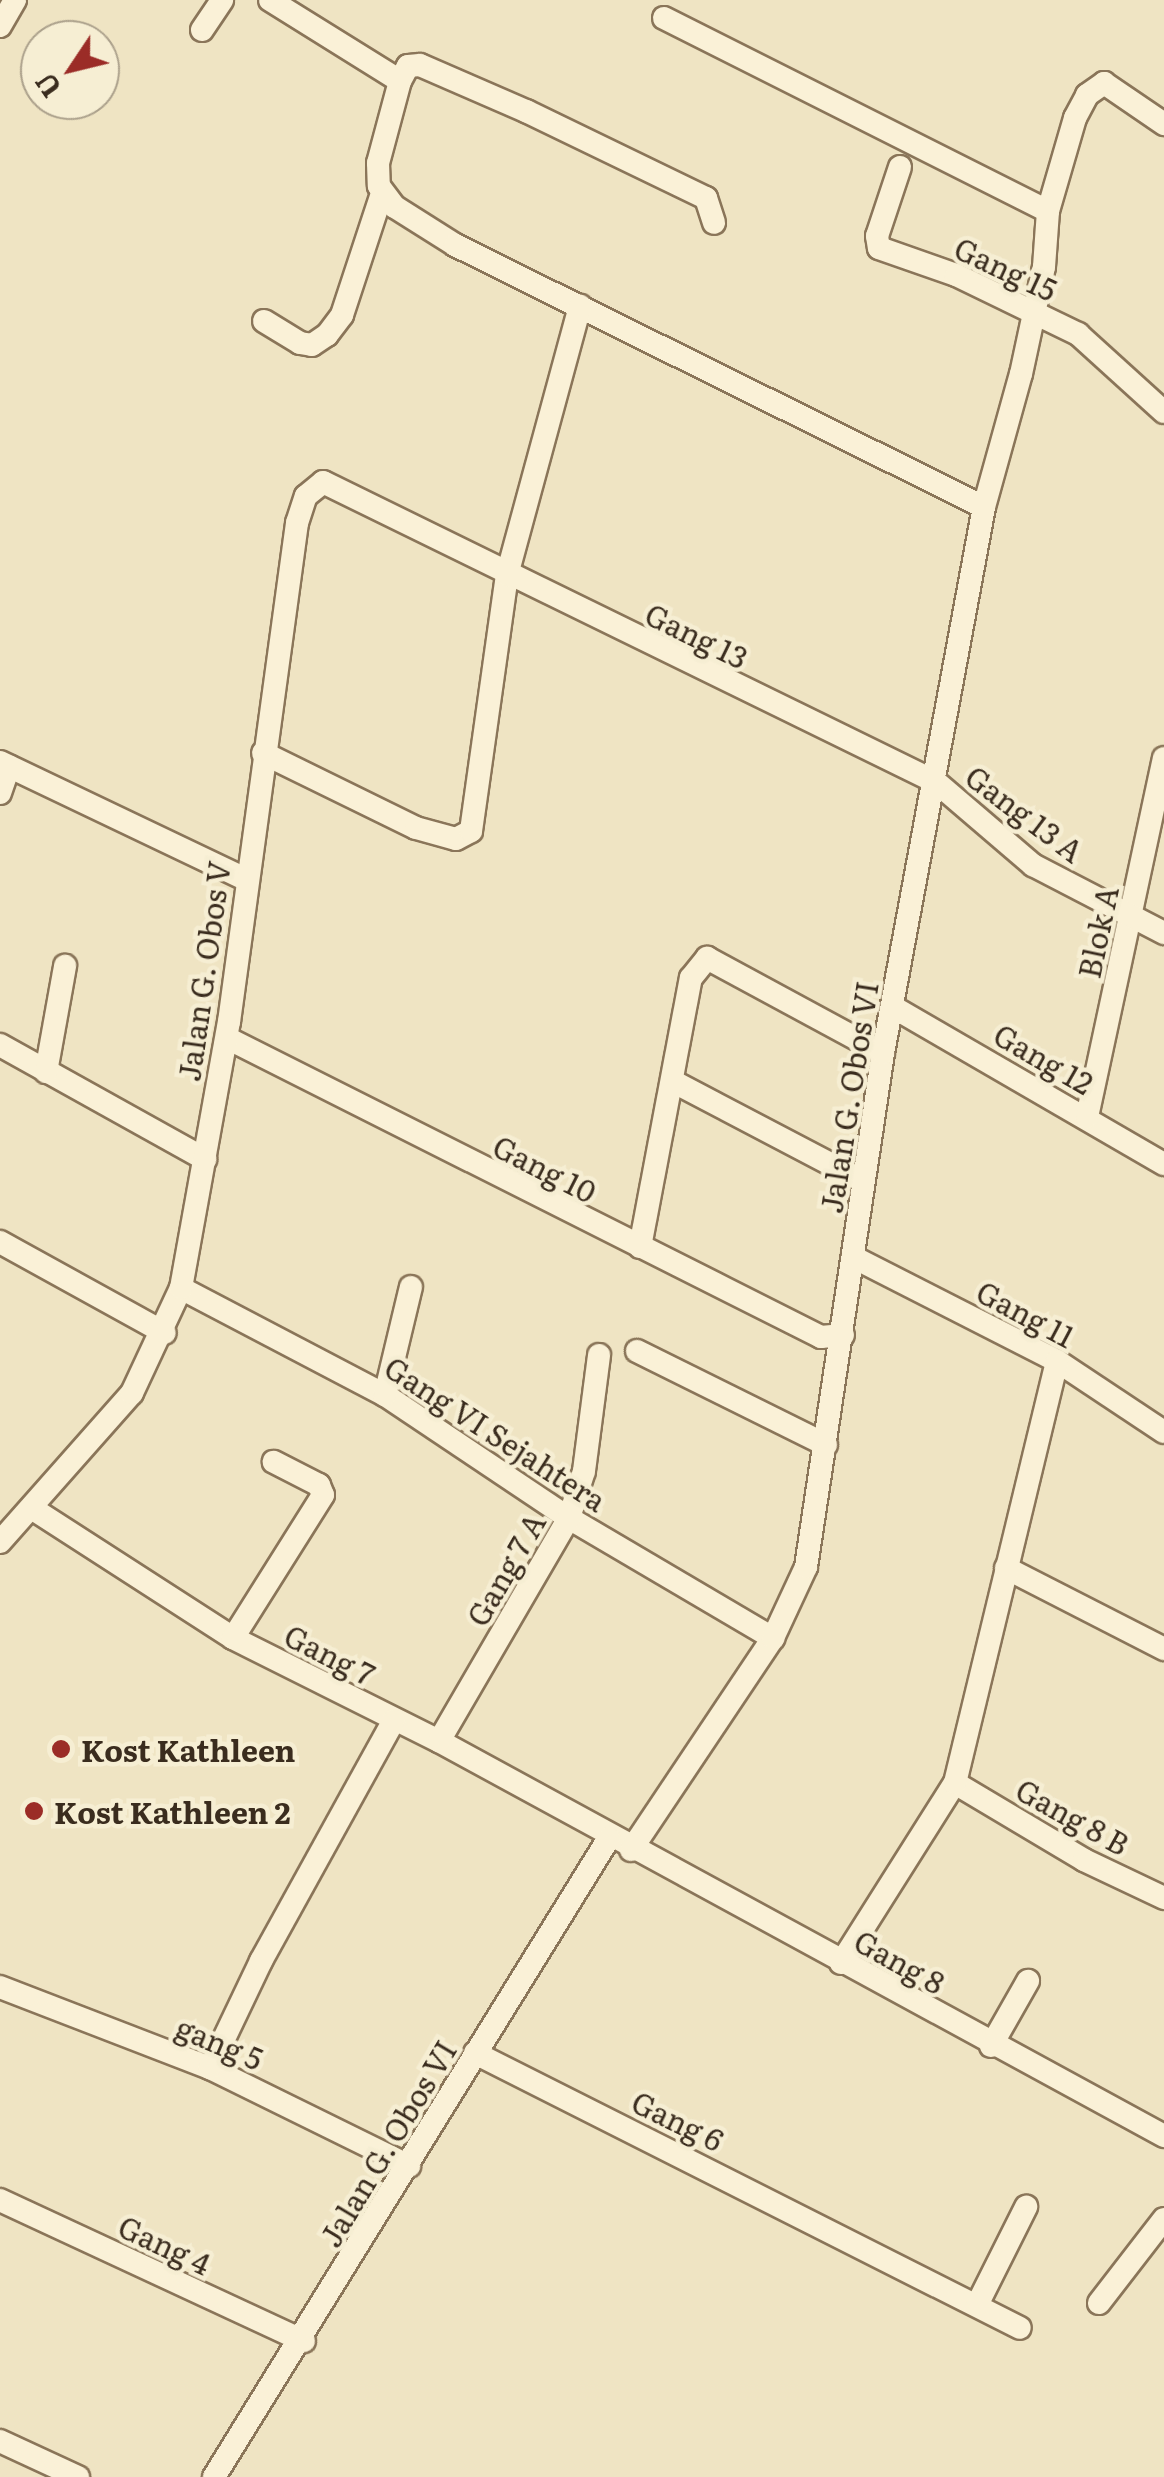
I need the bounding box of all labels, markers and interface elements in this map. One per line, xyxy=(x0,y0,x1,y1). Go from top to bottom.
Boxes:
north arrow xyxy=(20,20,120,120)
text: U xyxy=(24,65,71,107)
street label: Gang 15 xyxy=(949,229,1063,307)
street label: Gang 13 xyxy=(640,595,754,675)
street label: Gang 13 A xyxy=(959,757,1091,869)
street label: Jalan G. Obos V xyxy=(170,859,236,1083)
street label: Blok A xyxy=(1070,883,1124,981)
street label: Jalan G. Obos VI xyxy=(812,979,884,1215)
street label: Gang 12 xyxy=(988,1015,1100,1101)
street label: Gang 10 xyxy=(488,1127,602,1209)
street label: Gang 11 xyxy=(971,1272,1081,1354)
street label: Gang VI Sejahtera xyxy=(379,1348,613,1518)
street label: Gang 7 A xyxy=(458,1506,552,1632)
street label: Gang 7 xyxy=(279,1616,381,1692)
place label: Kost Kathleen xyxy=(81,1731,295,1767)
marker: Kost Kathleen xyxy=(50,1738,72,1760)
street label: Gang 8 B xyxy=(1010,1770,1136,1862)
place label: Kost Kathleen 2 xyxy=(54,1793,291,1829)
marker: Kost Kathleen 2 xyxy=(23,1800,45,1822)
street label: Gang 8 xyxy=(849,1922,951,2000)
street label: gang 5 xyxy=(171,2008,269,2076)
street label: Jalan G. Obos VI xyxy=(311,2033,463,2253)
street label: Gang 6 xyxy=(626,2083,730,2157)
street label: Gang 4 xyxy=(113,2207,217,2281)

